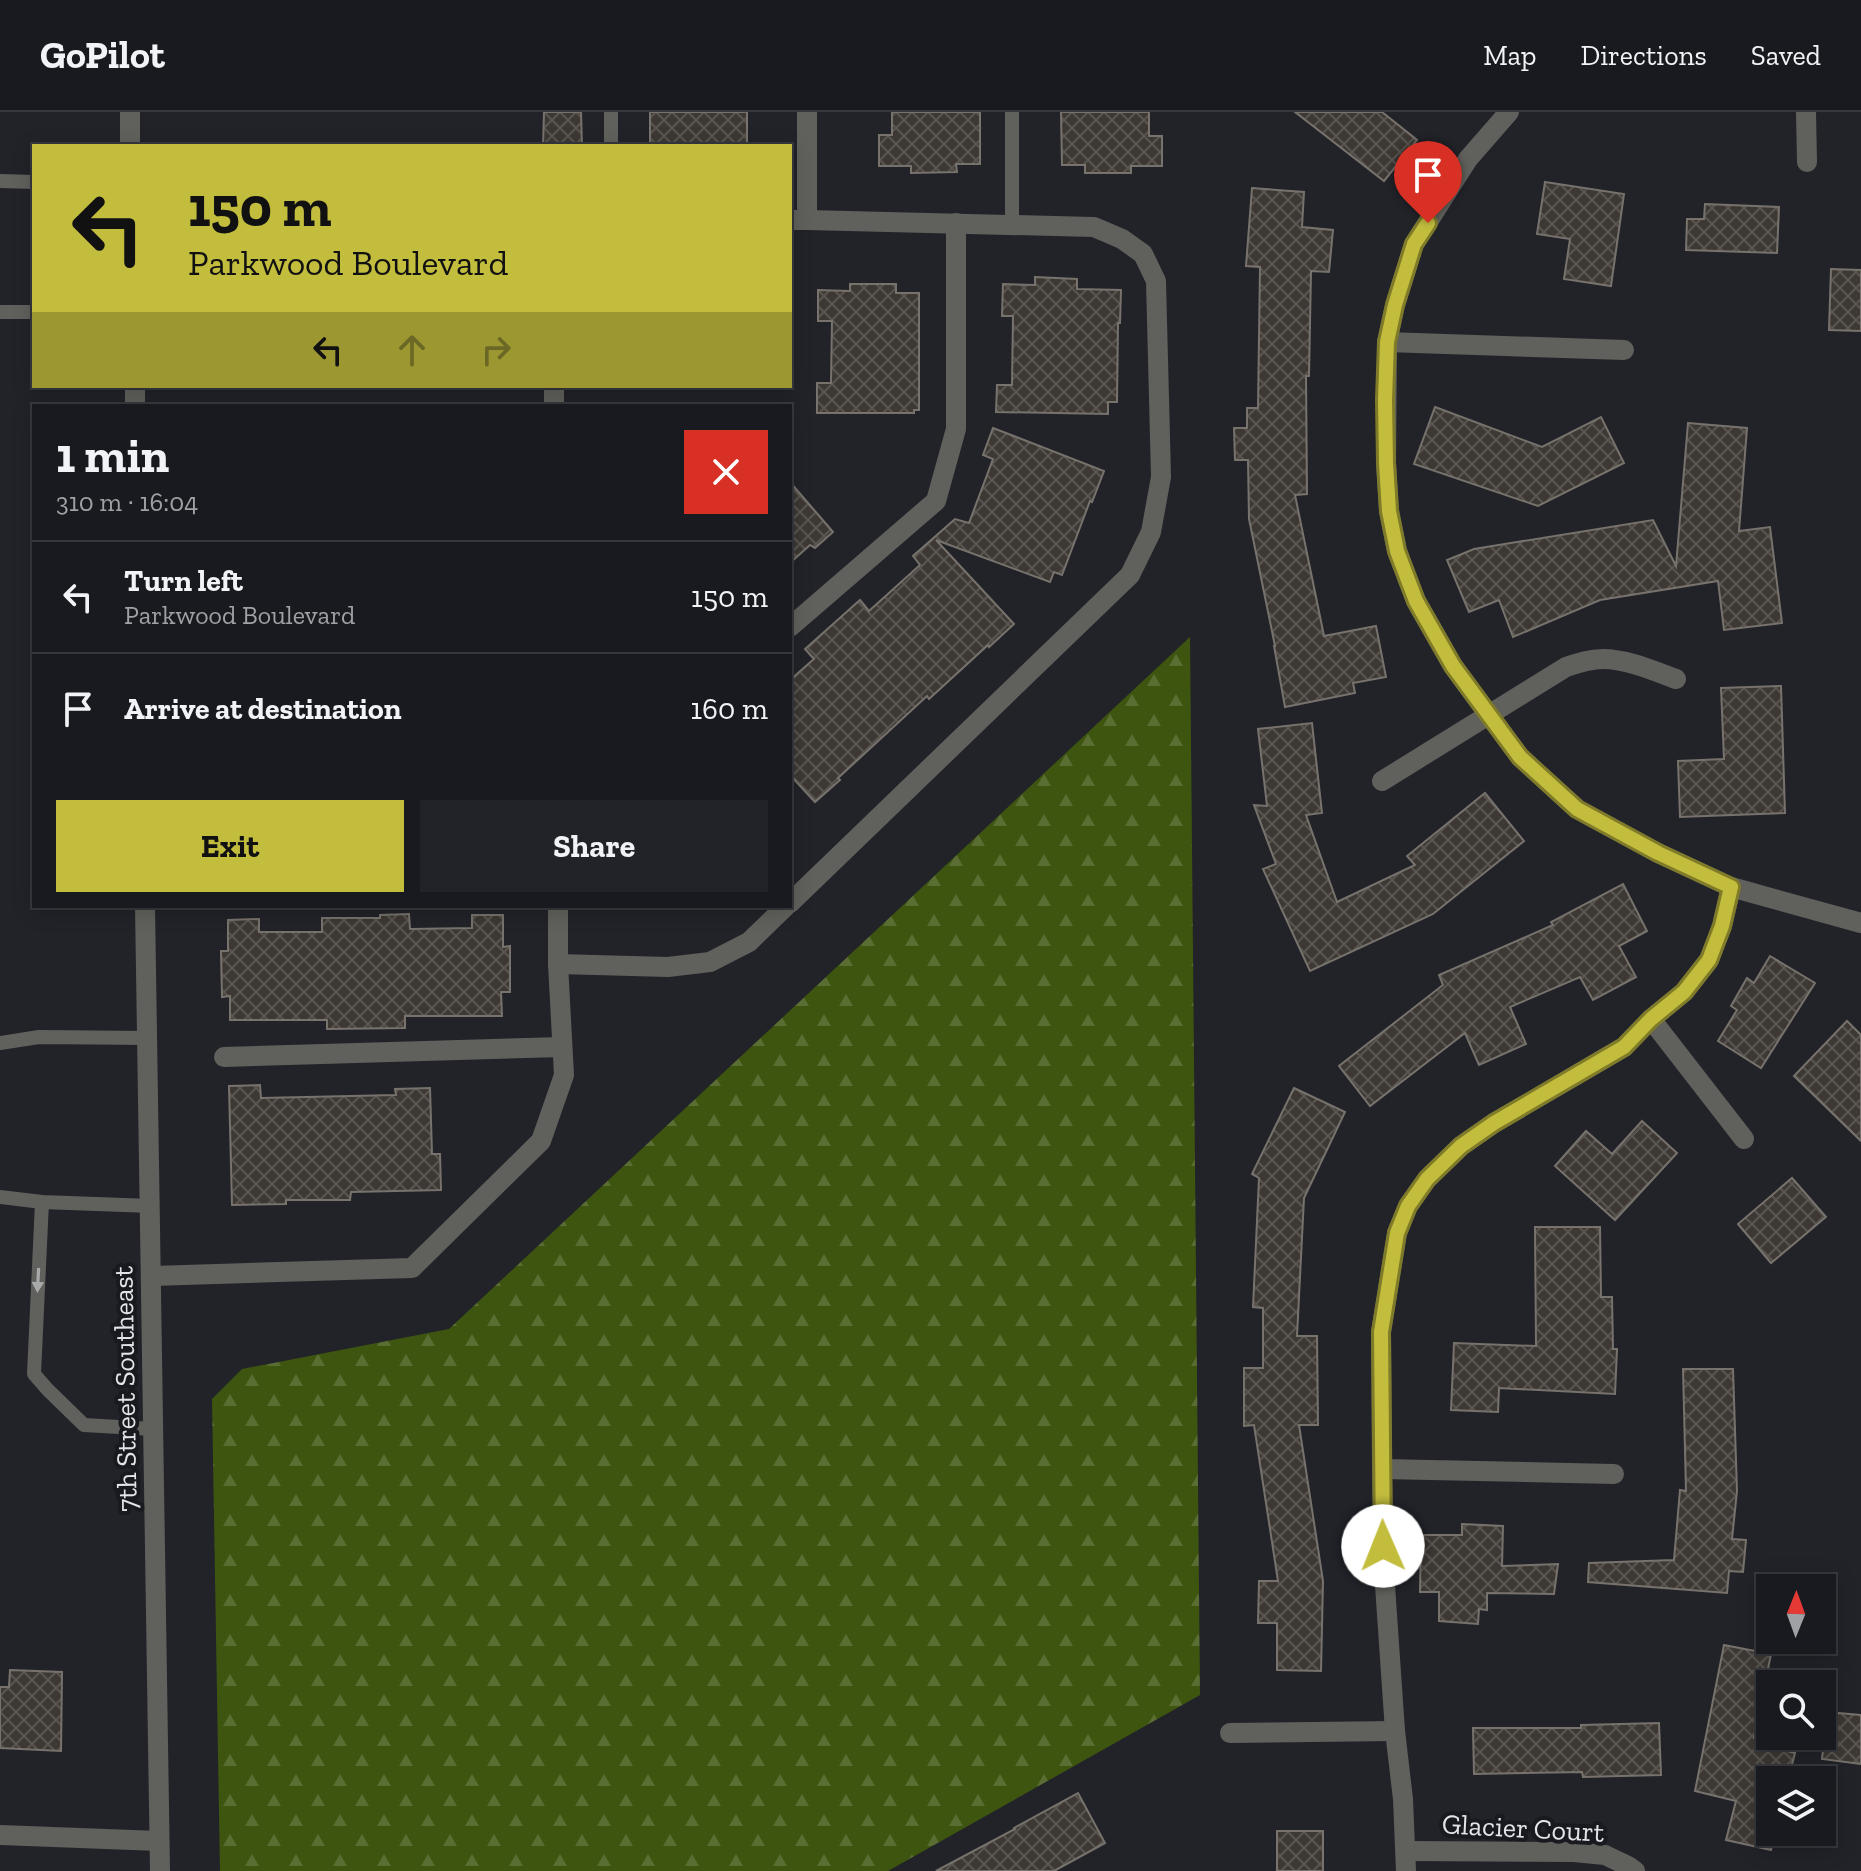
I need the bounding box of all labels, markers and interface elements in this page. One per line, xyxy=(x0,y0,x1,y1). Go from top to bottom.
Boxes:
text: GoPilot xyxy=(40,32,165,78)
text: Map xyxy=(1483,39,1536,72)
text: Directions xyxy=(1580,39,1707,72)
text: Saved xyxy=(1751,39,1821,72)
pin xyxy=(1394,141,1462,223)
icon: arrive xyxy=(1406,153,1450,197)
text: 150 m xyxy=(188,173,332,240)
icon: left xyxy=(56,176,160,280)
text: Parkwood Boulevard xyxy=(188,241,508,284)
icon: left xyxy=(306,328,350,372)
icon: ahead xyxy=(390,328,434,372)
icon: right xyxy=(474,328,518,372)
text: 1 min xyxy=(56,427,169,484)
button: close xyxy=(684,430,768,514)
text: 310 m · 16:04 xyxy=(56,486,198,518)
text: Turn left xyxy=(124,563,243,599)
icon: left xyxy=(56,575,100,619)
text: 150 m xyxy=(691,579,768,615)
text: Parkwood Boulevard xyxy=(124,599,355,631)
icon: arrive xyxy=(56,687,100,731)
text: Arrive at destination xyxy=(124,691,401,727)
text: 160 m xyxy=(691,691,768,727)
button: Exit xyxy=(56,800,404,892)
button: Share xyxy=(420,800,768,892)
street label: 7th Street Southeast xyxy=(106,1265,144,1512)
one-way arrow xyxy=(32,1268,45,1293)
position arrow xyxy=(1341,1504,1425,1588)
north arrow xyxy=(1756,1574,1836,1654)
map controls xyxy=(1756,1574,1836,1846)
button: search xyxy=(1756,1670,1836,1750)
button: layers xyxy=(1756,1766,1836,1846)
street label: Glacier Court xyxy=(1441,1807,1605,1849)

